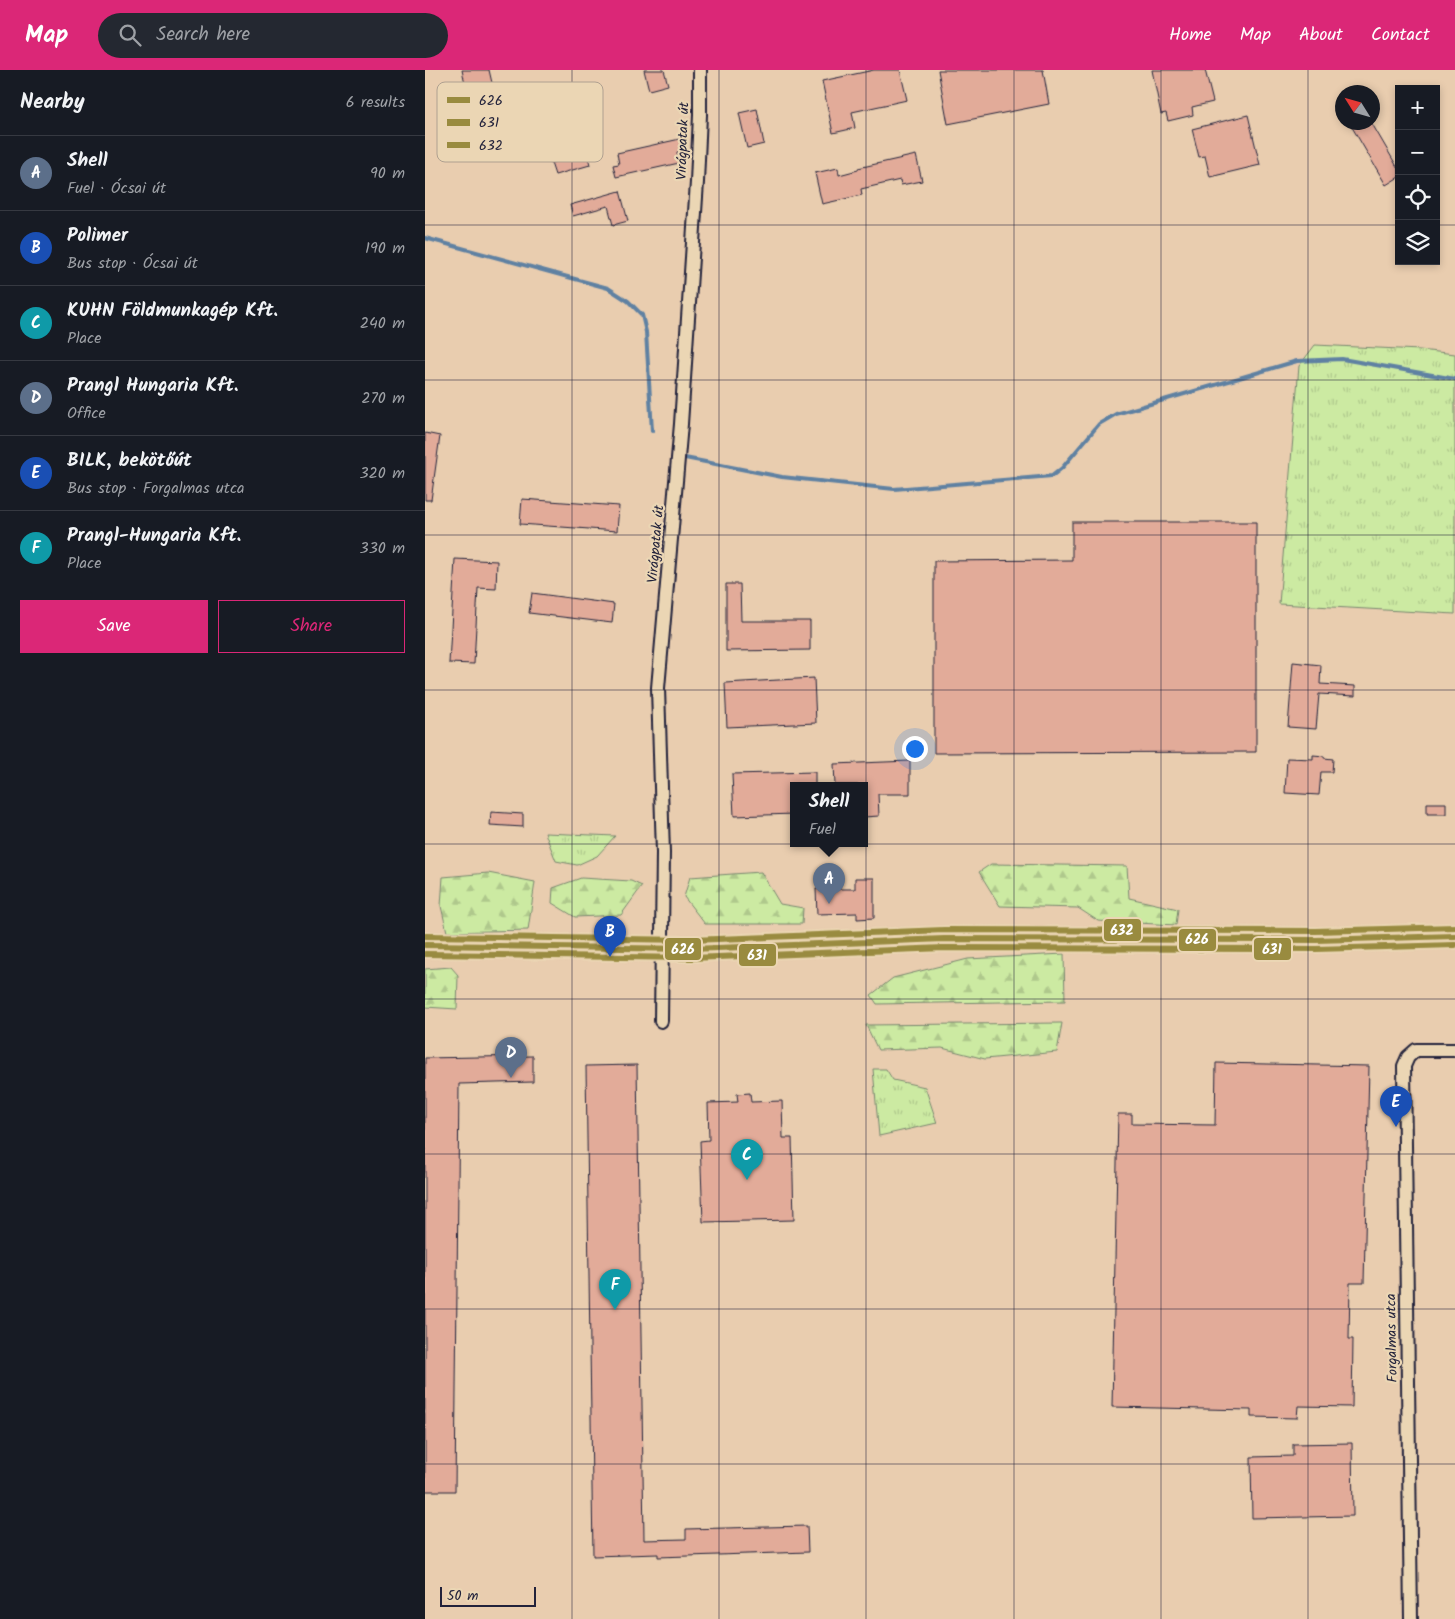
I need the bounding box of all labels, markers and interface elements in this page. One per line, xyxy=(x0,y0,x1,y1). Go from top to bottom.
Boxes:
search box xyxy=(98,13,448,58)
text: Map xyxy=(25,16,68,55)
text: Search here xyxy=(156,20,250,50)
icon: search xyxy=(116,21,144,49)
text: Home xyxy=(1169,21,1212,50)
text: Map xyxy=(1240,21,1271,50)
text: About xyxy=(1299,21,1343,50)
text: Contact xyxy=(1371,21,1430,50)
legend xyxy=(437,82,603,162)
north arrow xyxy=(1335,85,1380,130)
map controls xyxy=(1395,85,1440,265)
button: + xyxy=(1395,85,1440,130)
text: Nearby xyxy=(20,86,85,119)
text: 6 results xyxy=(346,90,405,115)
text: 626 xyxy=(479,90,503,112)
street label: Virágpatak út xyxy=(671,101,695,180)
text: 631 xyxy=(479,112,499,134)
button: − xyxy=(1395,130,1440,175)
text: 632 xyxy=(479,135,503,157)
text: Shell xyxy=(67,146,108,176)
text: A xyxy=(31,161,41,186)
text: 90 m xyxy=(370,161,405,186)
button: locate xyxy=(1395,175,1440,220)
text: Fuel · Ócsai út xyxy=(67,176,166,201)
button: layers xyxy=(1395,220,1440,265)
text: Polimer xyxy=(67,221,128,251)
text: B xyxy=(31,236,41,261)
text: 190 m xyxy=(365,236,405,261)
text: Bus stop · Ócsai út xyxy=(67,251,198,276)
text: KUHN Földmunkagép Kft. xyxy=(67,296,278,326)
text: C xyxy=(31,311,41,336)
text: 240 m xyxy=(360,311,405,336)
text: Place xyxy=(67,326,101,351)
text: Prangl Hungaria Kft. xyxy=(67,371,239,401)
text: D xyxy=(31,386,41,411)
text: 270 m xyxy=(361,386,405,411)
text: Office xyxy=(67,401,106,426)
text: BILK, bekötőút xyxy=(67,446,192,476)
text: E xyxy=(32,461,40,486)
text: 320 m xyxy=(359,461,405,486)
text: Bus stop · Forgalmas utca xyxy=(67,476,245,501)
street label: Virágpatak út xyxy=(642,504,670,584)
text: Prangl-Hungaria Kft. xyxy=(67,521,241,551)
text: F xyxy=(32,536,40,561)
text: 330 m xyxy=(360,536,405,561)
text: Place xyxy=(67,551,101,576)
button: Save xyxy=(20,600,208,653)
button: Share xyxy=(218,600,405,653)
your location xyxy=(902,736,928,762)
popup xyxy=(790,782,868,847)
text: Shell xyxy=(809,787,849,817)
text: Fuel xyxy=(809,817,836,842)
pin: A xyxy=(813,863,845,904)
pin: B xyxy=(594,916,626,957)
line badge: 632 xyxy=(1103,918,1142,942)
text: 632 xyxy=(1110,920,1134,942)
line badge: 626 xyxy=(1178,928,1217,952)
text: 626 xyxy=(1185,929,1209,951)
line badge: 626 xyxy=(664,937,702,961)
line badge: 631 xyxy=(1253,937,1292,961)
text: 626 xyxy=(671,939,695,961)
text: 631 xyxy=(1262,939,1283,961)
line badge: 631 xyxy=(738,943,777,967)
text: 631 xyxy=(747,945,768,967)
pin: D xyxy=(495,1037,527,1078)
pin: E xyxy=(1380,1086,1412,1127)
pin: C xyxy=(731,1139,763,1180)
pin: F xyxy=(599,1269,631,1310)
street label: Forgalmas utca xyxy=(1380,1293,1404,1383)
scale bar xyxy=(440,1584,536,1607)
text: 50 m xyxy=(447,1585,478,1607)

